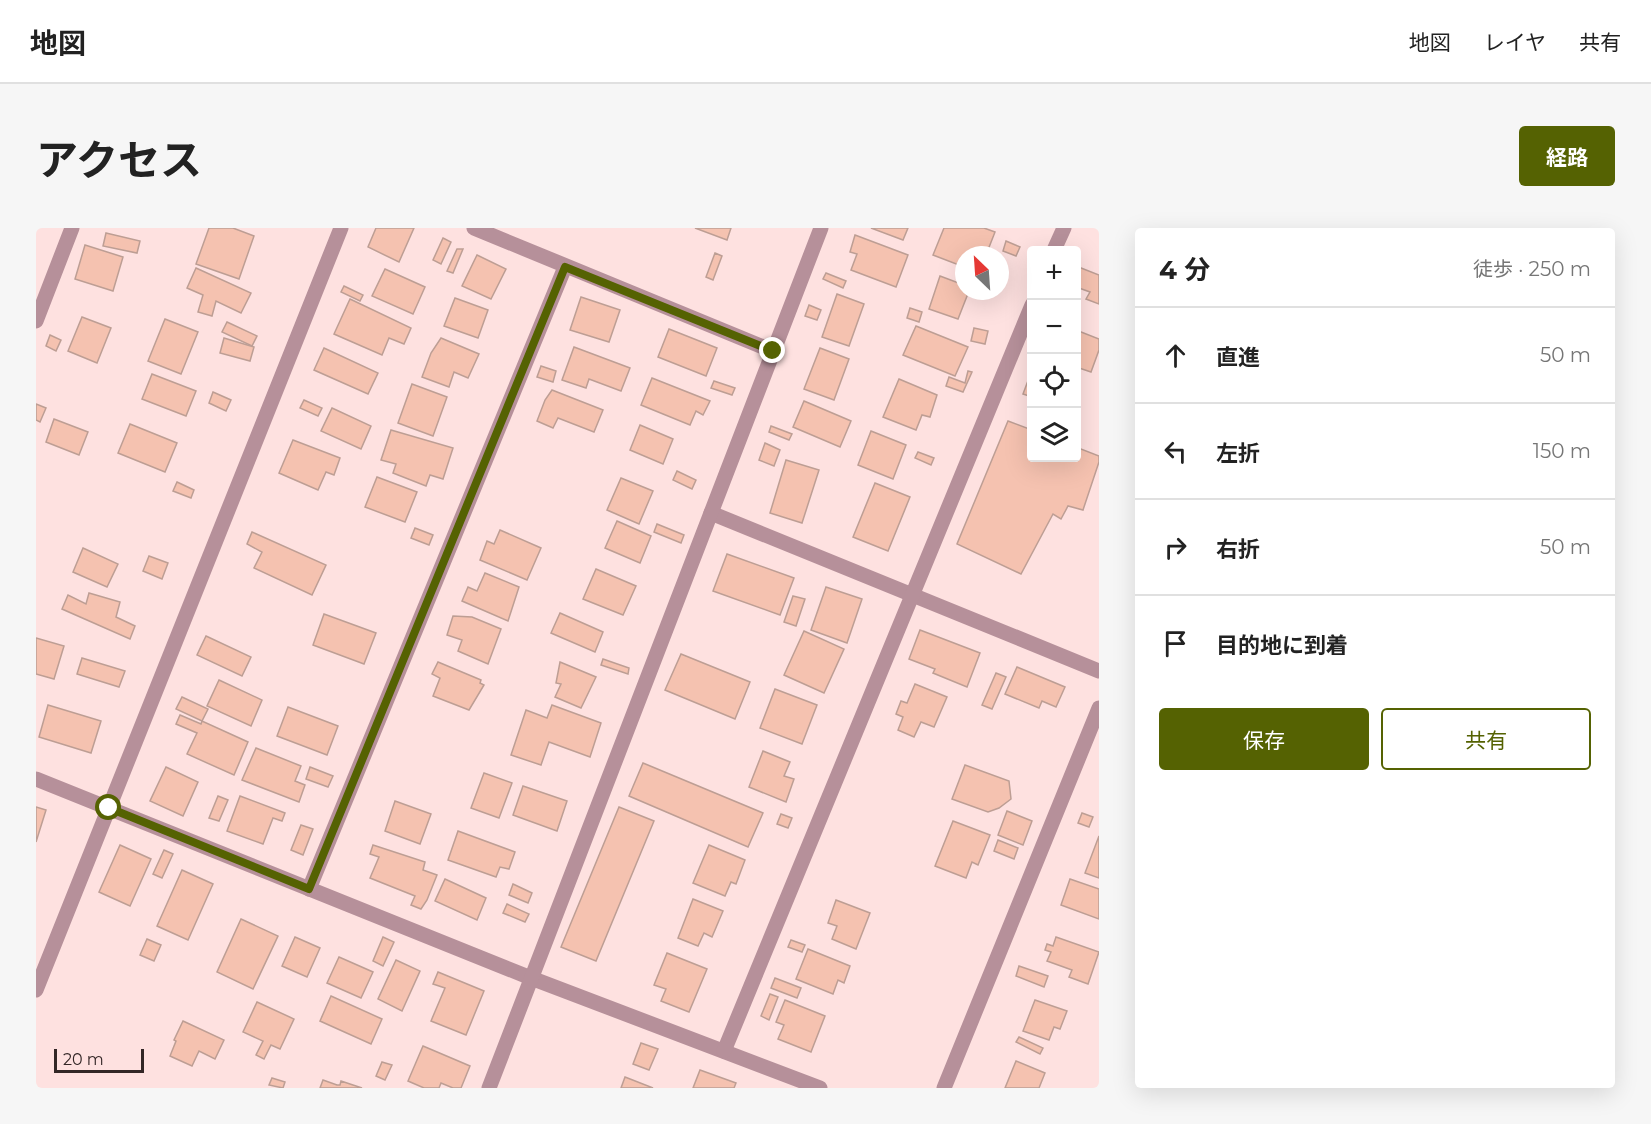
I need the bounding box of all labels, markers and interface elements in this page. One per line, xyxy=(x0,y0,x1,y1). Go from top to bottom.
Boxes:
text: 地図 xyxy=(30,26,86,60)
text: 地図 xyxy=(1409,30,1451,55)
text: レイヤ xyxy=(1484,30,1546,55)
text: 共有 xyxy=(1579,30,1621,55)
button: 経路 xyxy=(1519,126,1615,186)
text: アクセス xyxy=(36,134,202,186)
north arrow xyxy=(955,246,1009,300)
map controls xyxy=(1027,246,1081,462)
button: + xyxy=(1027,246,1081,300)
text: 4 分 xyxy=(1159,254,1210,286)
text: 徒歩 · 250 m xyxy=(1473,257,1591,281)
button: − xyxy=(1027,300,1081,354)
route end xyxy=(759,337,785,363)
icon: ahead xyxy=(1159,339,1192,372)
text: 50 m xyxy=(1540,343,1591,367)
text: 直進 xyxy=(1216,344,1260,371)
button: locate xyxy=(1027,354,1081,408)
button: layers xyxy=(1027,408,1081,462)
icon: left xyxy=(1159,435,1192,468)
text: 150 m xyxy=(1533,439,1591,463)
text: 左折 xyxy=(1216,440,1260,467)
icon: right xyxy=(1159,531,1192,564)
text: 50 m xyxy=(1540,535,1591,559)
text: 右折 xyxy=(1216,536,1260,563)
icon: arrive xyxy=(1159,627,1192,660)
text: 目的地に到着 xyxy=(1216,632,1348,659)
button: 保存 xyxy=(1159,708,1369,770)
button: 共有 xyxy=(1381,708,1591,770)
route start xyxy=(95,794,121,820)
scale bar xyxy=(54,1046,144,1074)
text: 20 m xyxy=(63,1050,104,1069)

